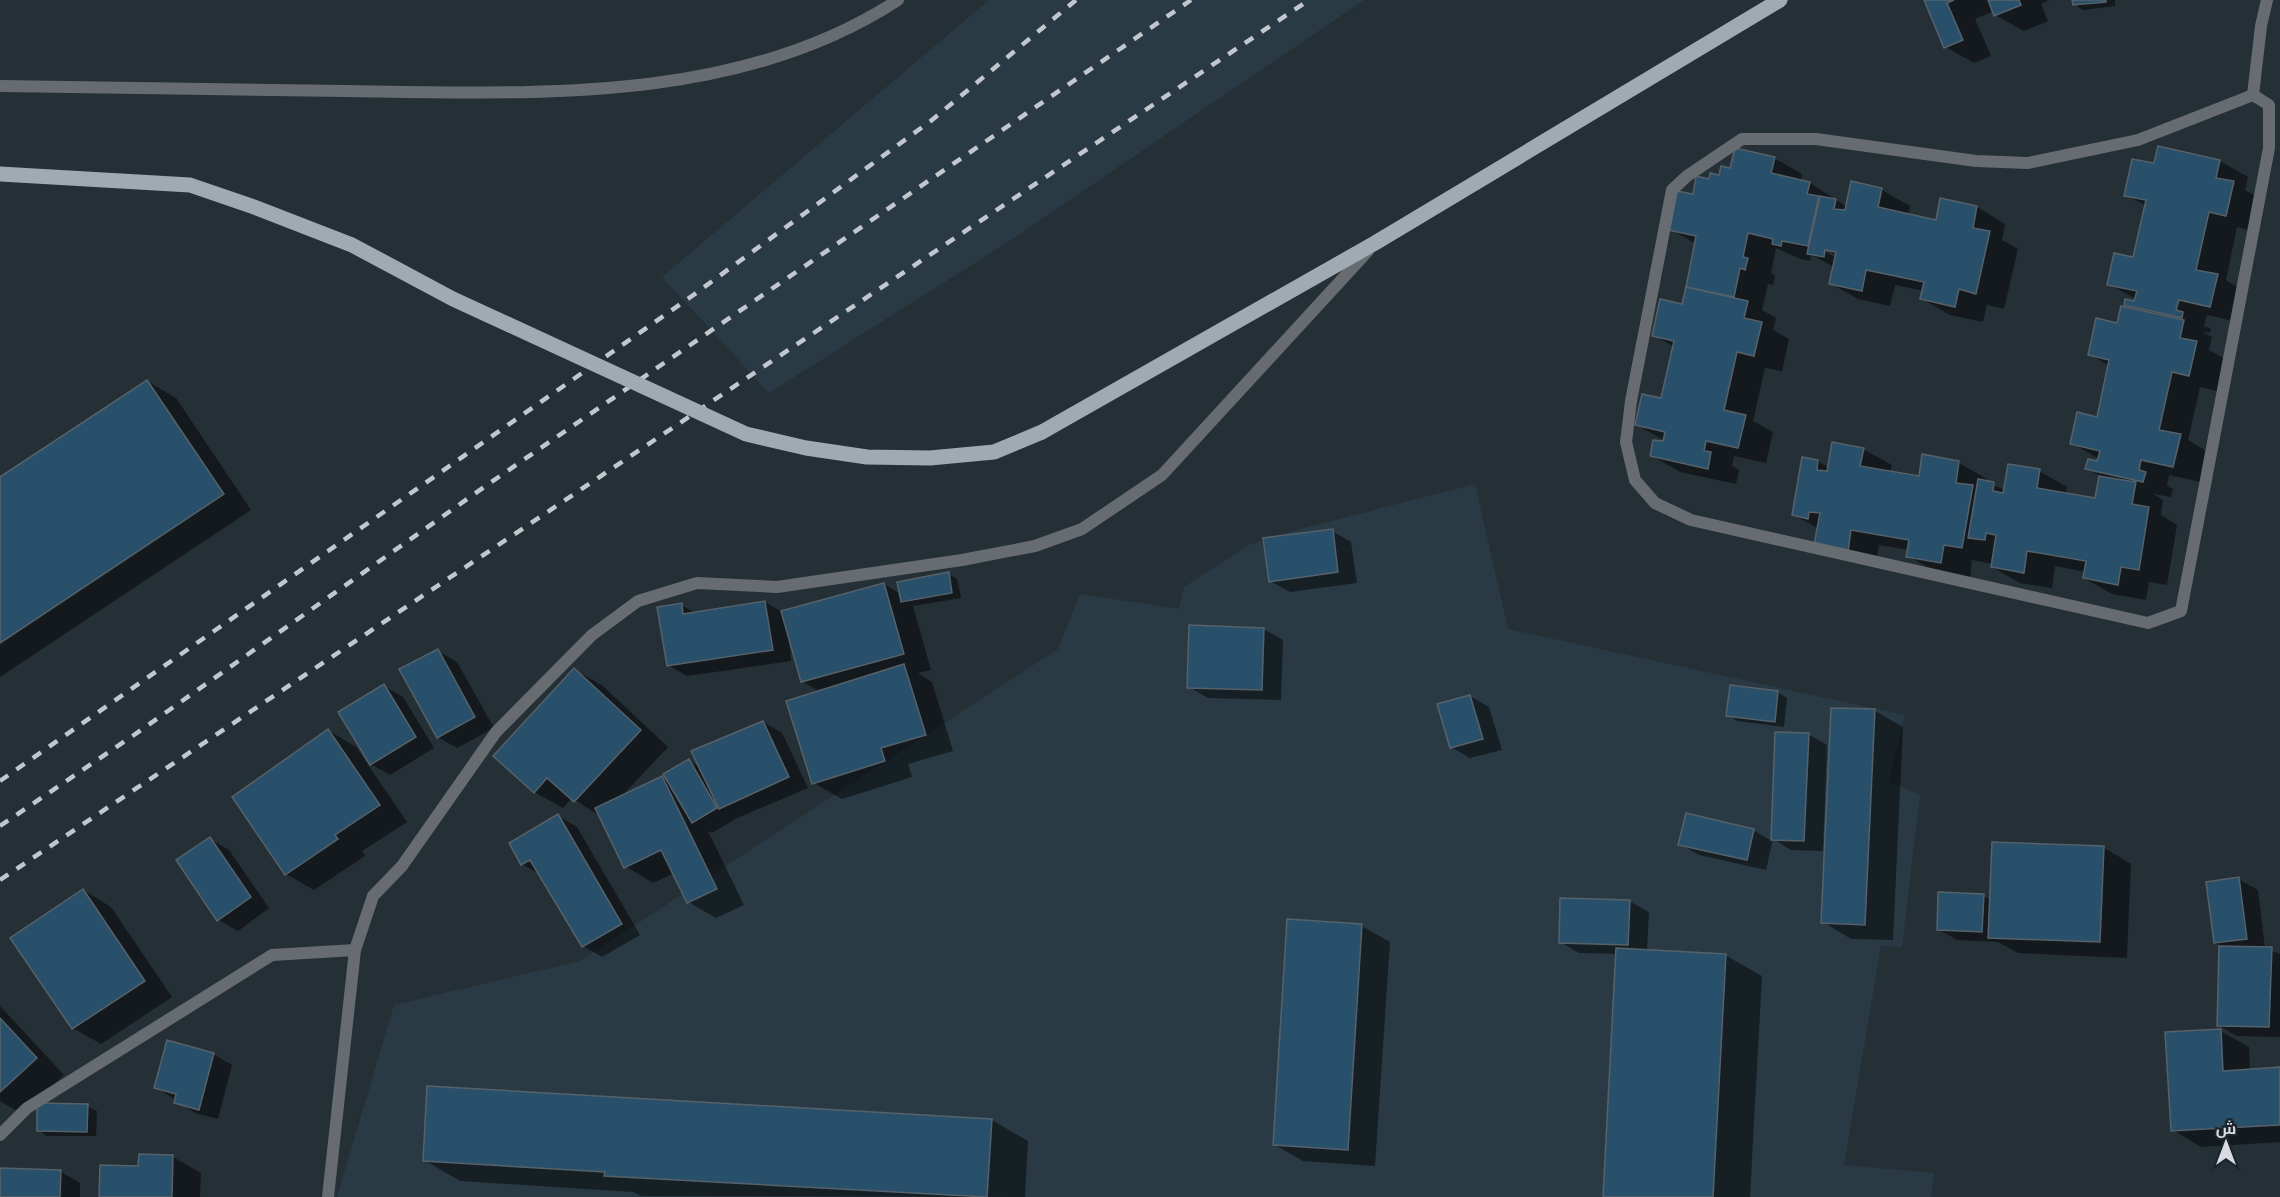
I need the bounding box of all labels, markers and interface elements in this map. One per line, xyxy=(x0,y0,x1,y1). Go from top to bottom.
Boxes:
north arrow xyxy=(2196,1113,2256,1173)
text: ش xyxy=(2216,1120,2236,1139)

